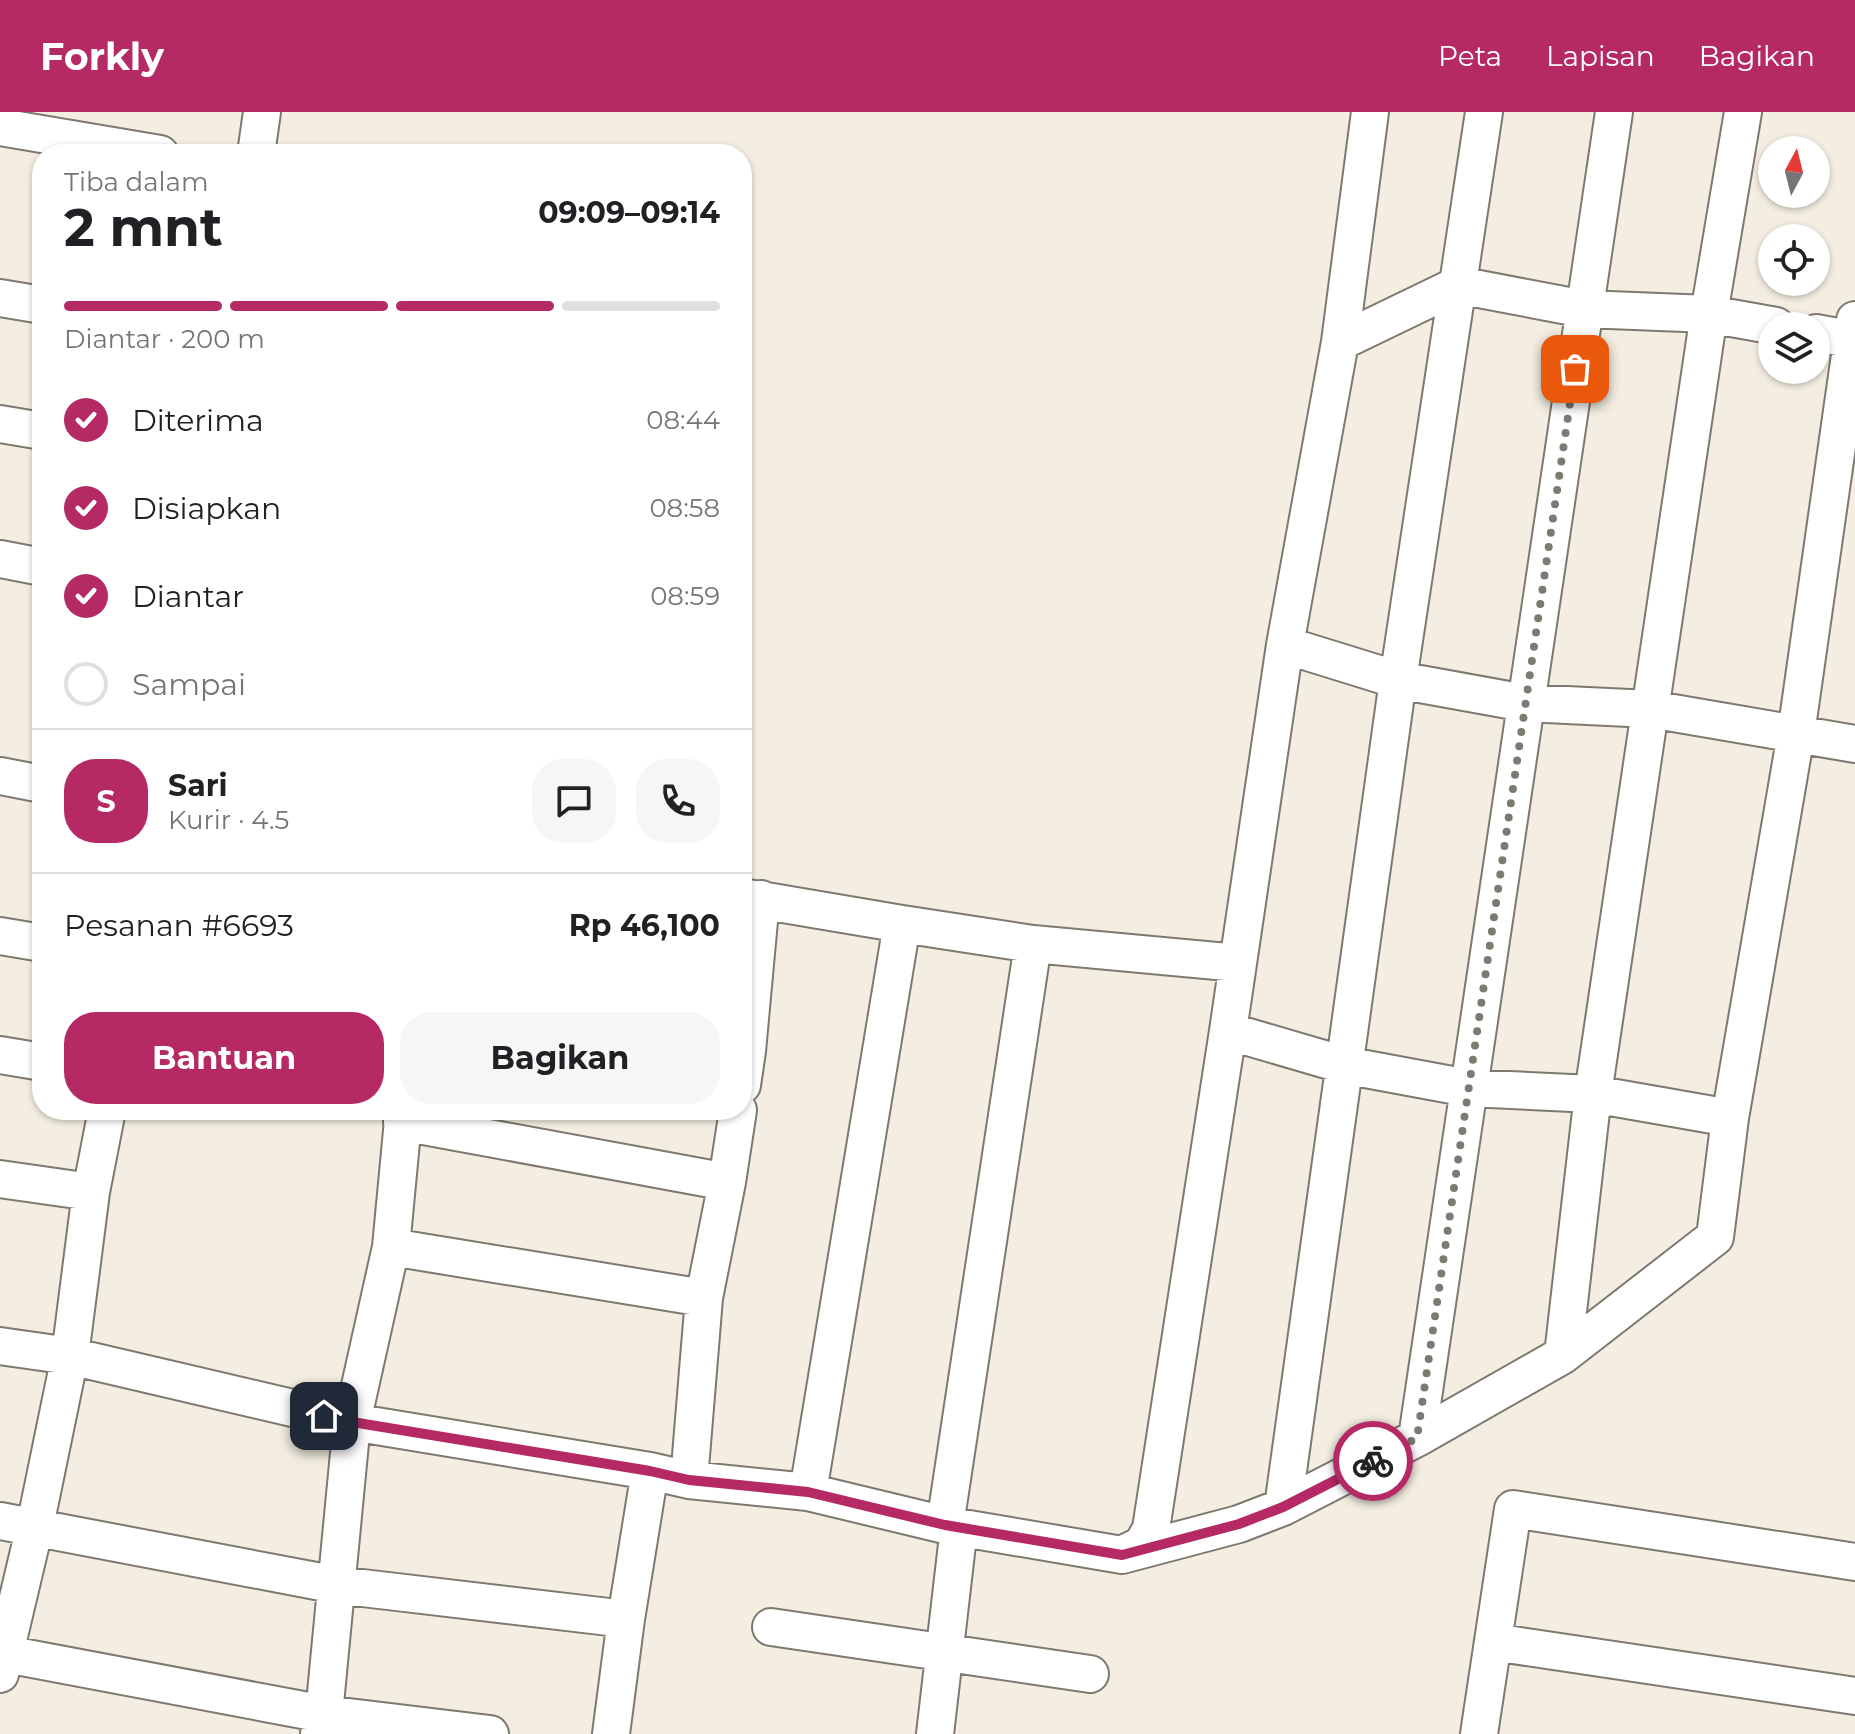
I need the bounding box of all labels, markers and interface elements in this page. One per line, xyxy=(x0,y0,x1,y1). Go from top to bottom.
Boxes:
text: Forkly xyxy=(40,33,164,80)
text: Peta xyxy=(1438,39,1502,73)
text: Lapisan xyxy=(1546,39,1655,73)
text: Bagikan xyxy=(1699,39,1815,73)
north arrow xyxy=(1758,136,1830,208)
map controls xyxy=(1758,136,1830,384)
text: Tiba dalam xyxy=(64,166,209,198)
text: 09:09–09:14 xyxy=(538,194,720,231)
text: 2 mnt xyxy=(64,196,223,259)
button: locate xyxy=(1758,224,1830,296)
button: layers xyxy=(1758,312,1830,384)
text: Diantar · 200 m xyxy=(64,323,265,355)
pin xyxy=(1541,335,1609,403)
icon: bag xyxy=(1553,347,1597,391)
icon: check xyxy=(64,398,108,442)
text: Diterima xyxy=(132,402,264,439)
text: 08:44 xyxy=(646,404,720,436)
icon: check xyxy=(64,486,108,530)
text: Disiapkan xyxy=(132,490,281,527)
text: 08:58 xyxy=(649,492,720,524)
icon: check xyxy=(64,574,108,618)
text: Diantar xyxy=(132,578,244,615)
text: 08:59 xyxy=(650,580,720,612)
text: Sampai xyxy=(132,666,246,703)
button: chat xyxy=(532,759,616,843)
button: phone xyxy=(636,759,720,843)
text: Sari xyxy=(168,767,228,804)
text: S xyxy=(96,783,116,820)
text: Kurir · 4.5 xyxy=(168,804,289,836)
text: Pesanan #6693 xyxy=(64,907,294,944)
text: Rp 46,100 xyxy=(569,907,720,944)
button: Bantuan xyxy=(64,1012,384,1104)
button: Bagikan xyxy=(400,1012,720,1104)
pin xyxy=(290,1382,358,1450)
icon: home xyxy=(302,1394,346,1438)
courier xyxy=(1333,1421,1413,1501)
icon: bike xyxy=(1351,1439,1395,1483)

